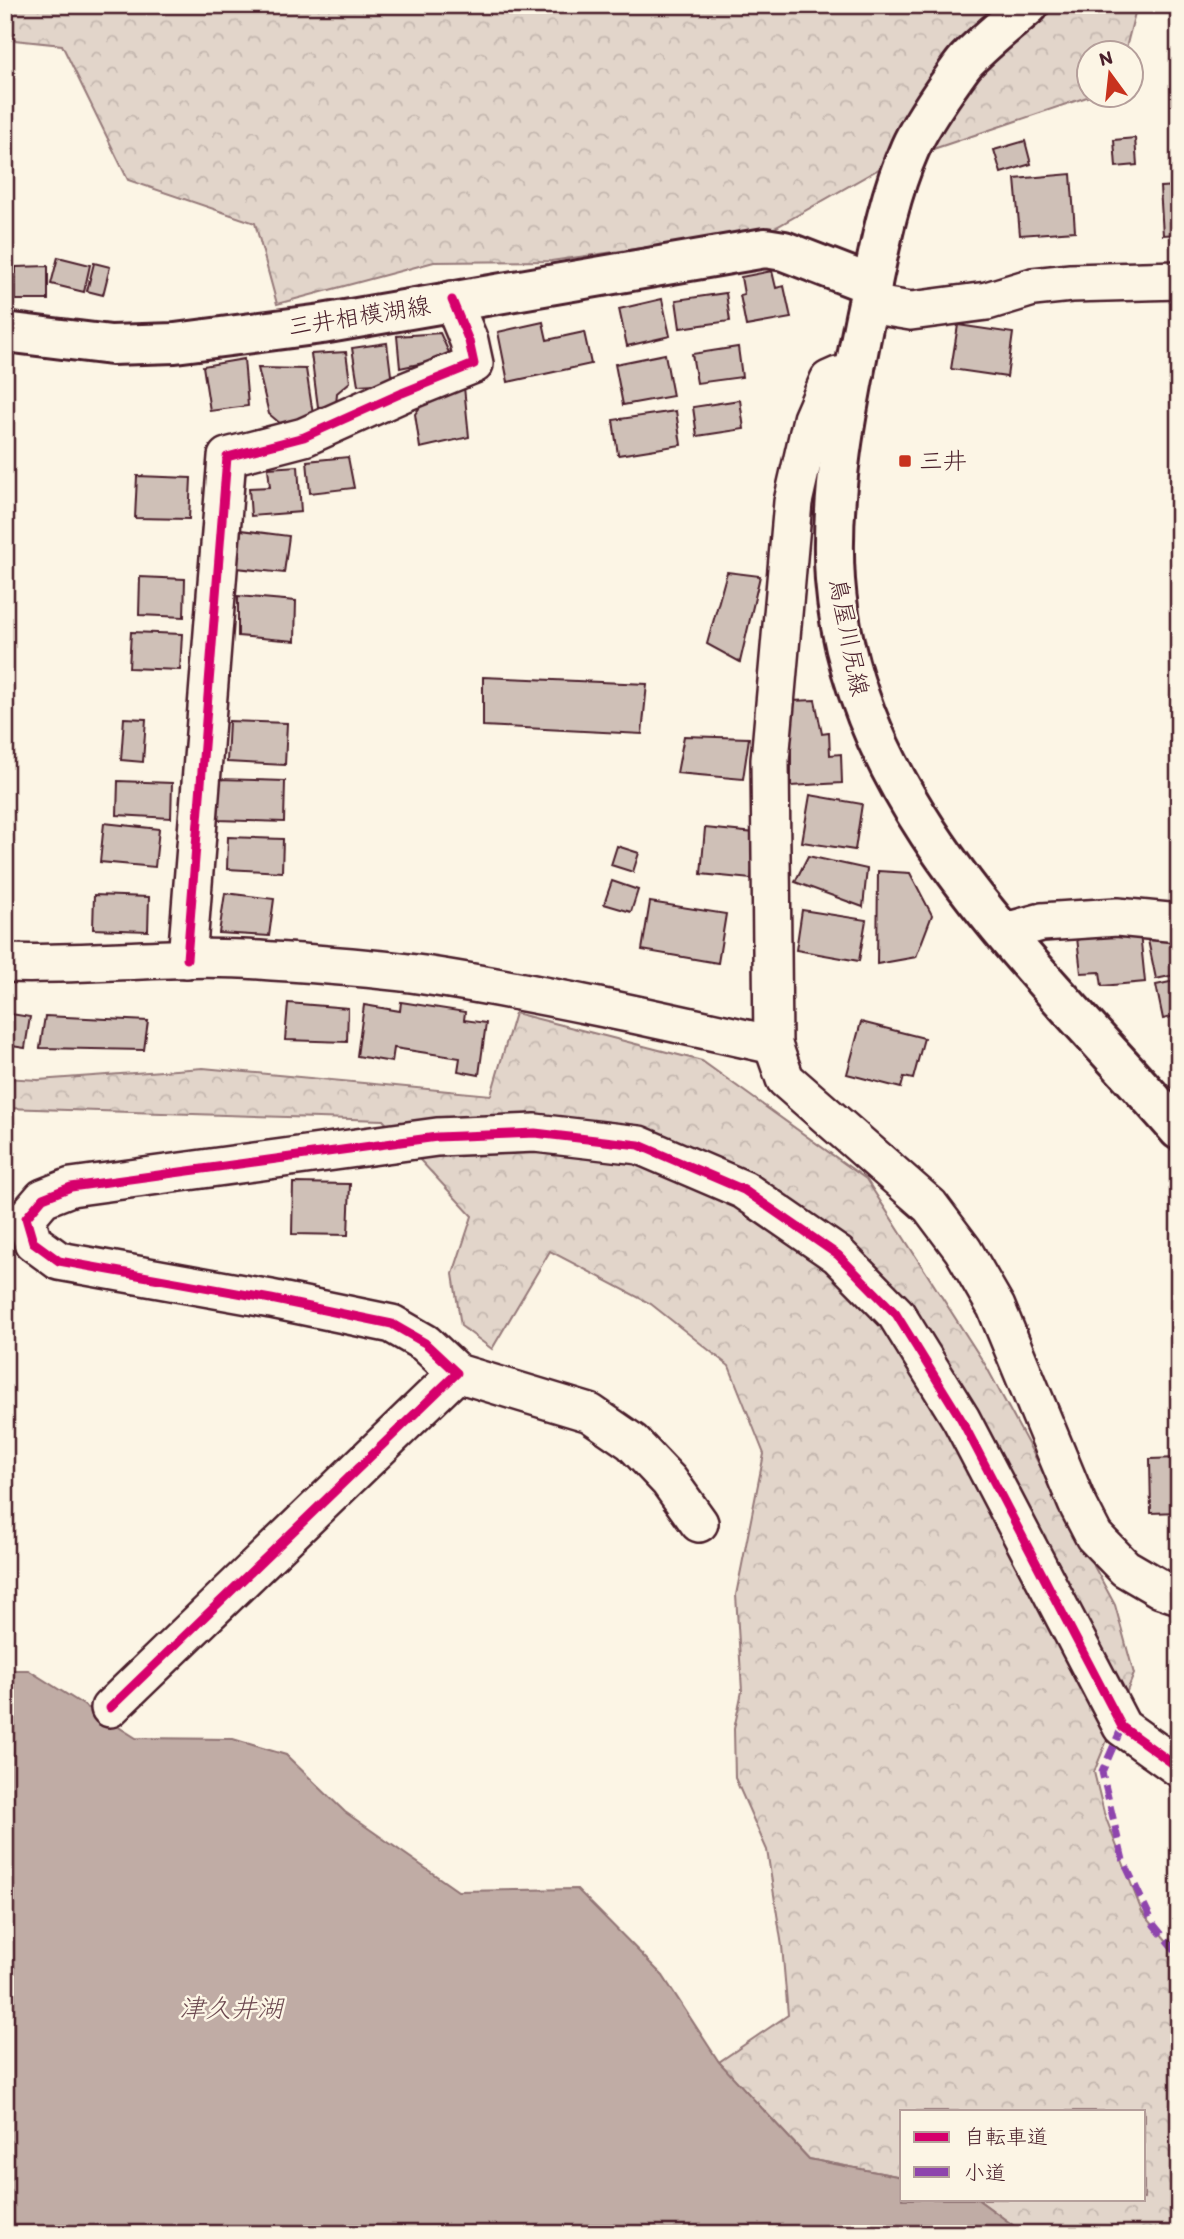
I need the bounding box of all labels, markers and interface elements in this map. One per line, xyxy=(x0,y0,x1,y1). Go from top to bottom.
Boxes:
north arrow xyxy=(1076,38,1146,108)
text: N xyxy=(1097,45,1115,71)
street label: 三井相模湖線 xyxy=(286,290,432,341)
place label: 三井 xyxy=(919,446,967,475)
marker: 三井 xyxy=(897,453,913,469)
street label: 鳥屋川尻線 xyxy=(824,575,875,699)
water label: 津久井湖 xyxy=(179,1992,285,2024)
legend xyxy=(900,2110,1146,2200)
text: 自転車道 xyxy=(964,2124,1048,2149)
text: 小道 xyxy=(964,2160,1006,2185)

